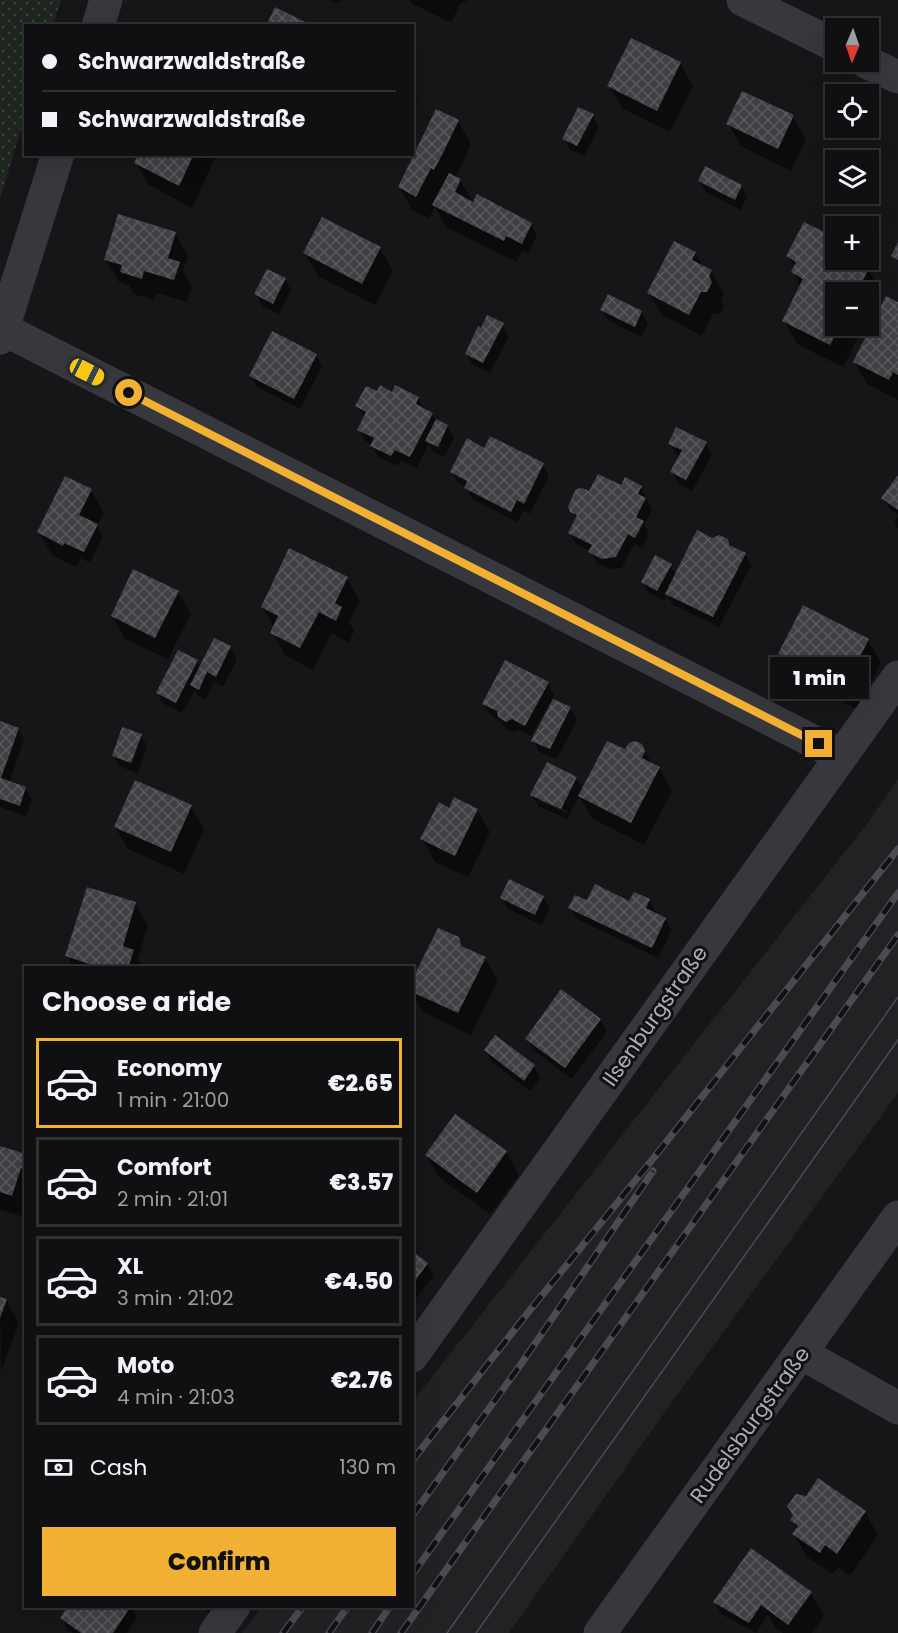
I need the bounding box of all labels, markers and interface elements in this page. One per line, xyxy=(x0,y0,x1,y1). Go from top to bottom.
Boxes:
north arrow xyxy=(825,18,879,72)
map controls xyxy=(825,18,879,336)
text: Schwarzwaldstraße xyxy=(78,46,305,77)
button: locate xyxy=(825,84,879,138)
text: Schwarzwaldstraße xyxy=(78,104,305,135)
button: layers xyxy=(825,150,879,204)
button: + xyxy=(825,216,879,270)
button: − xyxy=(825,282,879,336)
car xyxy=(67,356,107,388)
route start xyxy=(115,379,142,406)
callout: 1 min xyxy=(770,657,868,699)
text: 1 min xyxy=(793,664,846,692)
route end xyxy=(805,730,832,757)
street label: Ilsenburgstraße xyxy=(595,940,714,1092)
text: Choose a ride xyxy=(42,983,231,1020)
text: Economy xyxy=(117,1053,222,1084)
icon: car xyxy=(45,1056,99,1110)
text: €2.65 xyxy=(328,1068,393,1099)
text: 1 min · 21:00 xyxy=(117,1086,229,1114)
text: Comfort xyxy=(117,1152,211,1183)
icon: car xyxy=(45,1155,99,1209)
text: €3.57 xyxy=(330,1167,393,1198)
text: 2 min · 21:01 xyxy=(117,1185,228,1213)
text: XL xyxy=(117,1251,143,1282)
icon: car xyxy=(45,1254,99,1308)
text: €4.50 xyxy=(325,1266,393,1297)
text: 3 min · 21:02 xyxy=(117,1284,234,1312)
street label: Rudelsburgstraße xyxy=(683,1340,816,1509)
text: Moto xyxy=(117,1350,174,1381)
icon: car xyxy=(45,1353,99,1407)
text: €2.76 xyxy=(331,1365,393,1396)
text: 4 min · 21:03 xyxy=(117,1383,235,1411)
icon: cash xyxy=(42,1451,75,1484)
text: Cash xyxy=(90,1452,147,1483)
text: 130 m xyxy=(339,1453,396,1481)
button: Confirm xyxy=(42,1527,396,1596)

